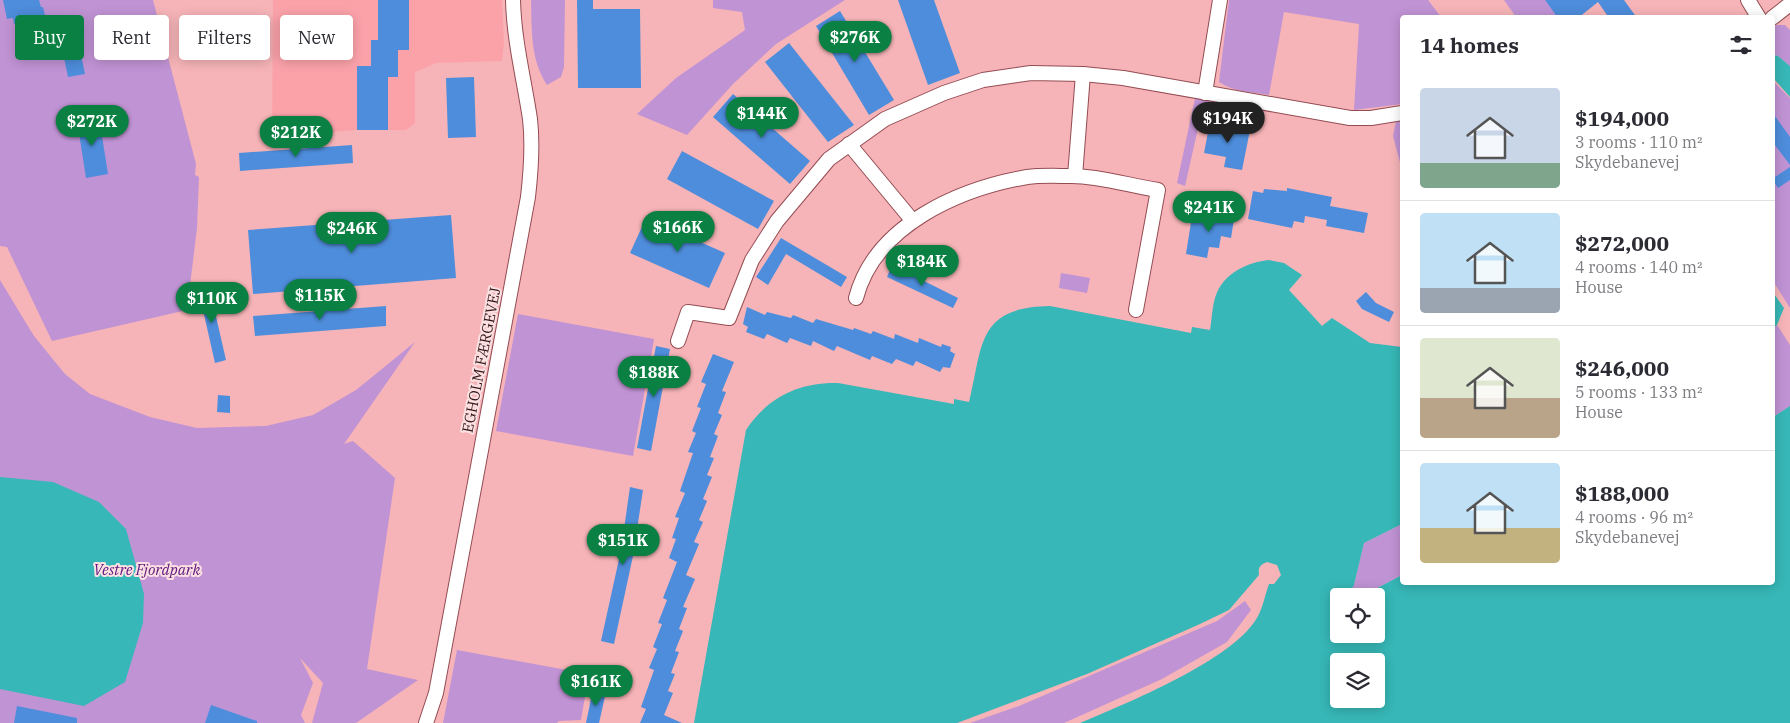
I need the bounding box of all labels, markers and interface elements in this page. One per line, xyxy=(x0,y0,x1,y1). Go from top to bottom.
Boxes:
chip: Buy xyxy=(15,15,84,60)
chip: Rent xyxy=(94,15,169,60)
chip: Filters xyxy=(179,15,270,60)
chip: New xyxy=(280,15,353,60)
pin: $276K xyxy=(820,20,890,63)
text: $276K xyxy=(830,27,880,47)
text: 14 homes xyxy=(1420,31,1519,59)
icon: filters xyxy=(1727,31,1755,59)
pin: $144K xyxy=(727,96,797,139)
pin: $194K xyxy=(1193,102,1263,144)
text: $144K xyxy=(737,103,787,123)
pin: $272K xyxy=(57,104,127,147)
text: $194,000 xyxy=(1575,104,1669,132)
text: $194K xyxy=(1203,108,1253,128)
icon: home xyxy=(1460,108,1520,168)
text: $272K xyxy=(67,111,117,131)
pin: $212K xyxy=(261,116,331,158)
text: $212K xyxy=(271,122,321,142)
text: 3 rooms · 110 m² xyxy=(1575,132,1703,152)
text: Skydebanevej xyxy=(1575,152,1680,172)
pin: $241K xyxy=(1174,190,1244,233)
text: $241K xyxy=(1184,197,1234,217)
pin: $166K xyxy=(643,210,713,253)
pin: $246K xyxy=(317,212,387,254)
text: $166K xyxy=(653,217,703,237)
text: $246K xyxy=(327,218,377,238)
text: $272,000 xyxy=(1575,229,1669,257)
icon: home xyxy=(1460,233,1520,293)
pin: $184K xyxy=(887,244,957,287)
text: $184K xyxy=(897,251,947,271)
text: 4 rooms · 140 m² xyxy=(1575,257,1703,277)
text: House xyxy=(1575,277,1623,297)
pin: $115K xyxy=(285,278,355,321)
pin: $110K xyxy=(177,282,247,324)
text: $115K xyxy=(295,285,345,305)
street label: EGHOLM FÆRGEVEJ xyxy=(458,286,504,434)
text: $110K xyxy=(187,288,237,308)
text: $246,000 xyxy=(1575,354,1669,382)
pin: $188K xyxy=(619,356,689,398)
icon: home xyxy=(1460,358,1520,418)
text: $188K xyxy=(629,362,679,382)
text: 5 rooms · 133 m² xyxy=(1575,382,1703,402)
text: House xyxy=(1575,402,1623,422)
text: $188,000 xyxy=(1575,479,1669,507)
icon: home xyxy=(1460,483,1520,543)
text: 4 rooms · 96 m² xyxy=(1575,507,1693,527)
pin: $151K xyxy=(588,524,658,566)
text: Skydebanevej xyxy=(1575,527,1680,547)
text: $151K xyxy=(598,530,648,550)
park label: Vestre Fjordpark xyxy=(94,560,200,579)
map controls xyxy=(1330,588,1385,708)
button: locate xyxy=(1330,588,1385,643)
button: layers xyxy=(1330,653,1385,708)
pin: $161K xyxy=(561,664,631,707)
text: $161K xyxy=(571,671,621,691)

